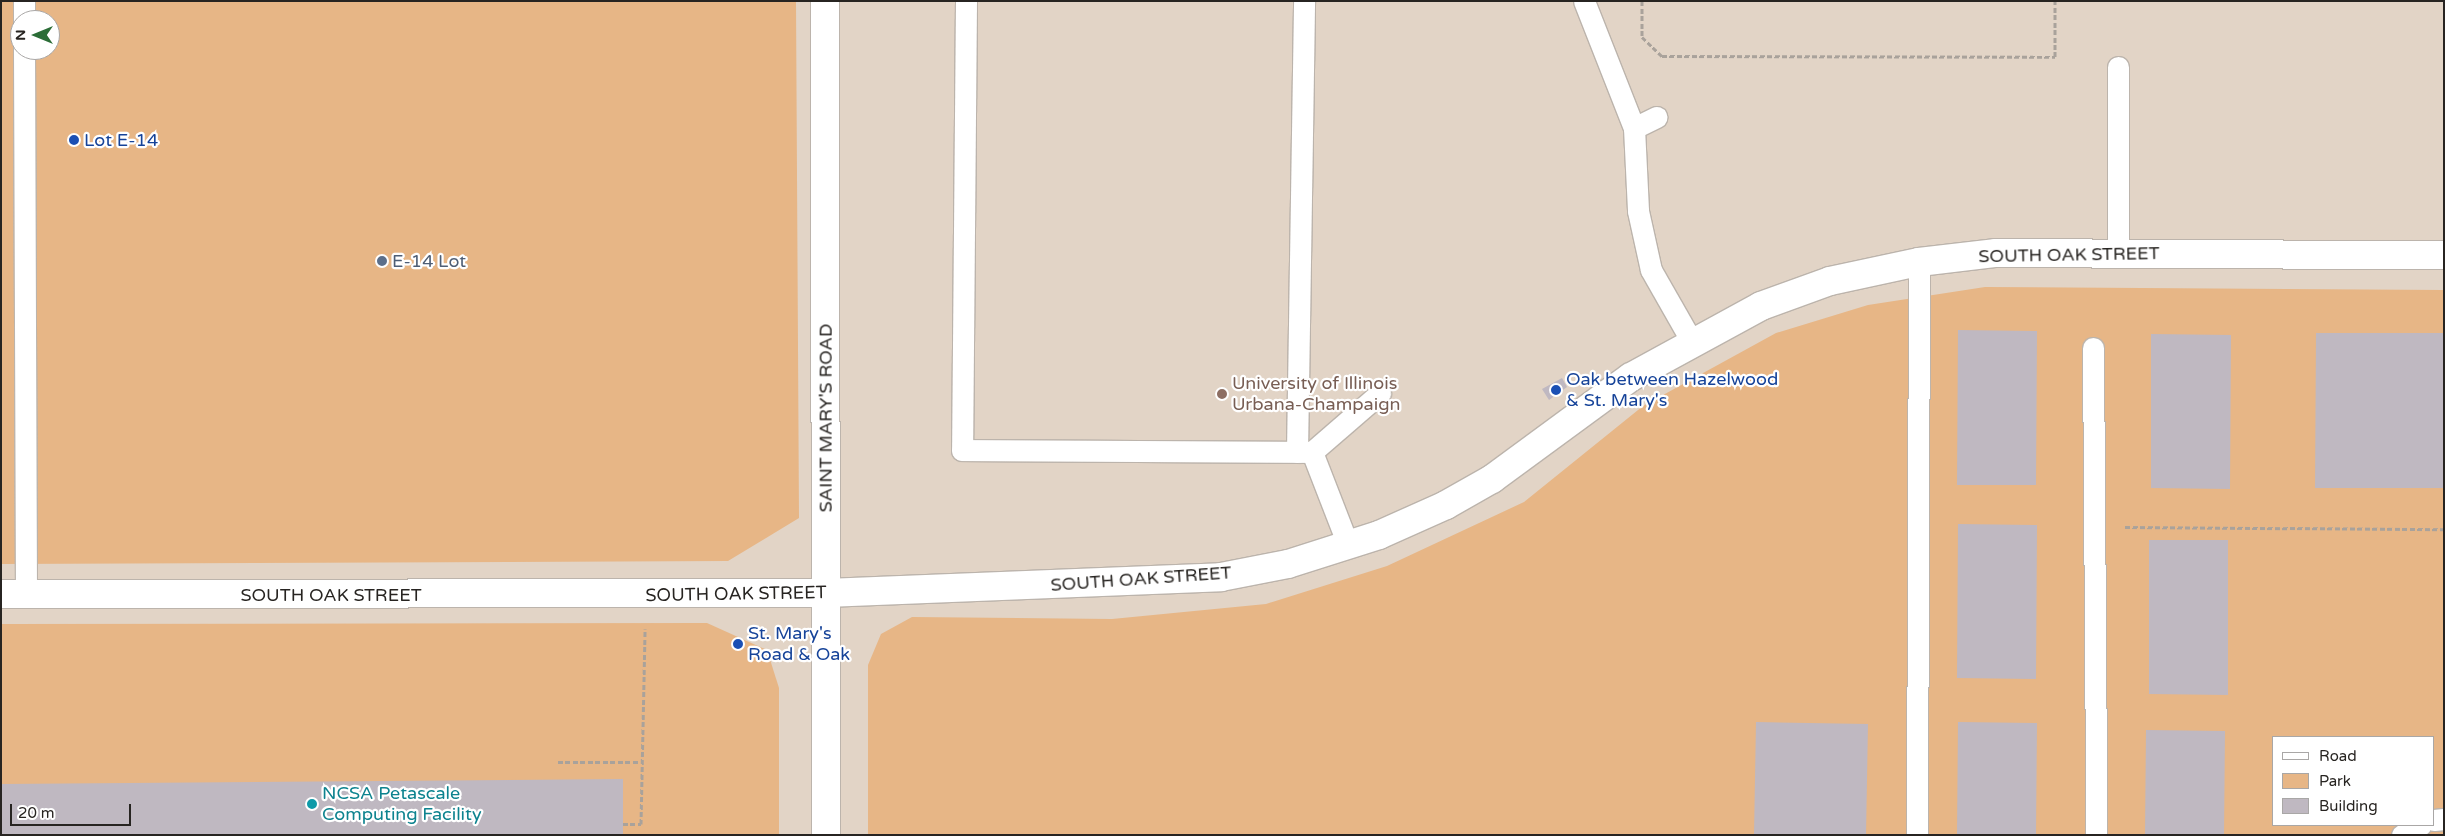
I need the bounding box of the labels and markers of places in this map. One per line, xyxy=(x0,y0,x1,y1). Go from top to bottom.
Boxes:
place label: Lot E-14 xyxy=(84,129,158,151)
marker: Lot E-14 xyxy=(68,134,80,146)
place label: E-14 Lot xyxy=(392,250,466,272)
marker: E-14 Lot xyxy=(376,255,388,267)
place label: Oak between Hazelwood & St. Mary's xyxy=(1566,369,1778,412)
place label: University of Illinois Urbana-Champaign xyxy=(1232,373,1400,416)
marker: Oak between Hazelwood & St. Mary's xyxy=(1550,384,1562,396)
marker: University of Illinois Urbana-Champaign xyxy=(1216,388,1228,400)
place label: St. Mary's Road & Oak xyxy=(748,623,850,666)
marker: St. Mary's Road & Oak xyxy=(732,638,744,650)
place label: NCSA Petascale Computing Facility xyxy=(322,783,482,826)
marker: NCSA Petascale Computing Facility xyxy=(306,798,318,810)

